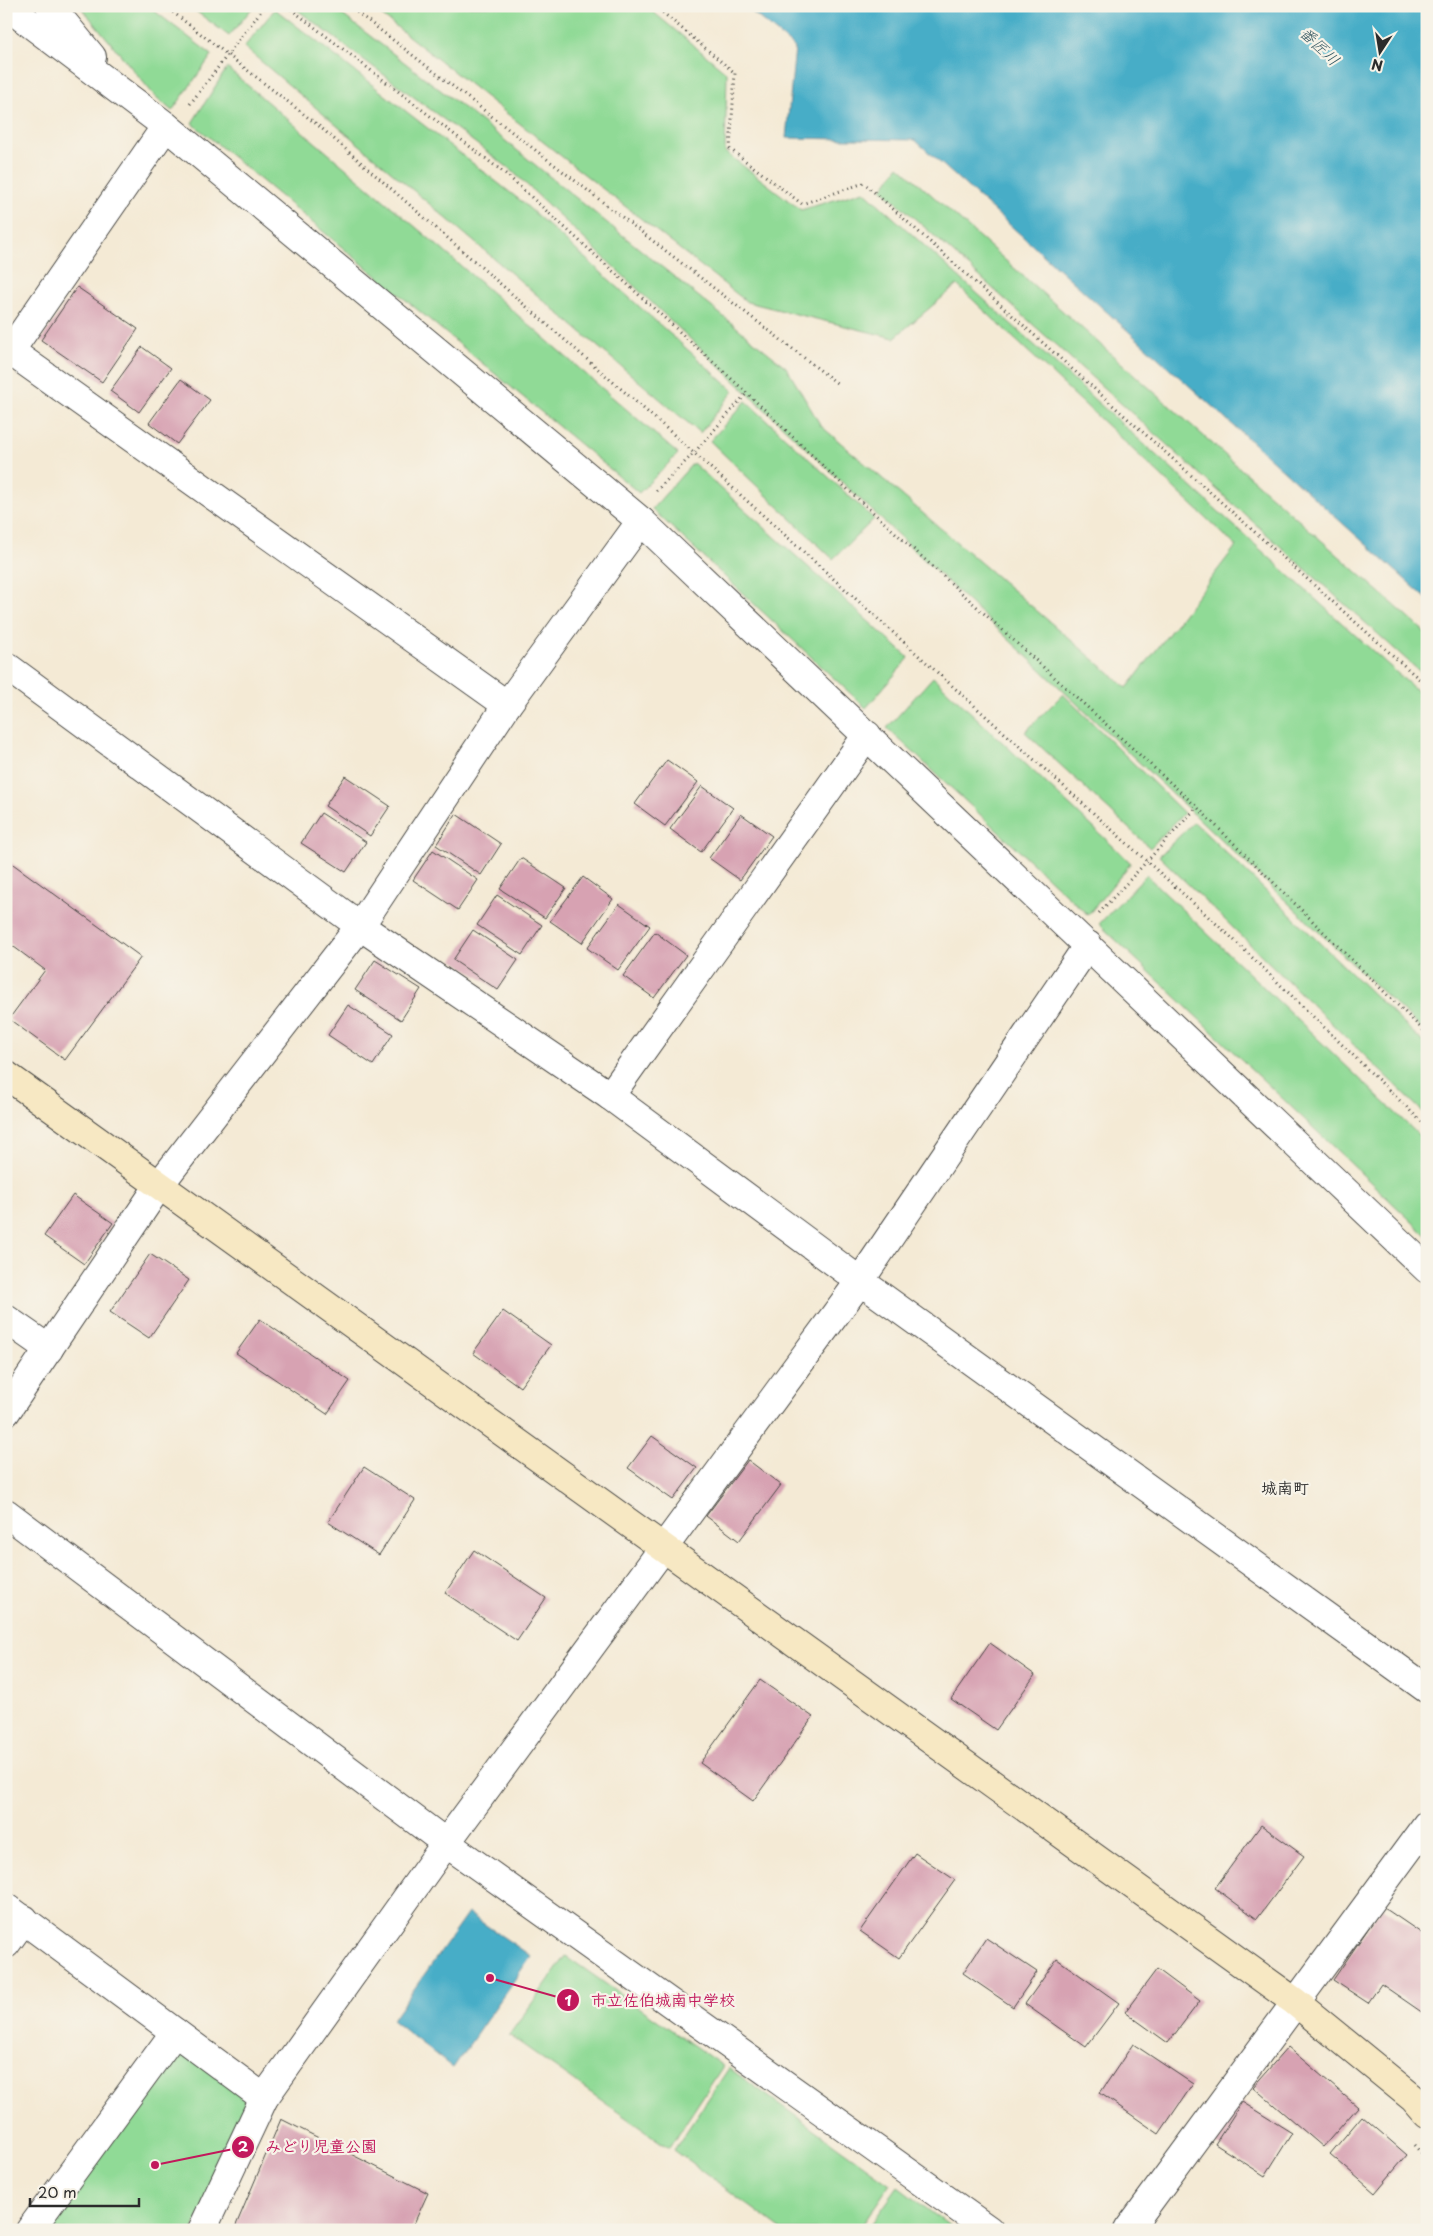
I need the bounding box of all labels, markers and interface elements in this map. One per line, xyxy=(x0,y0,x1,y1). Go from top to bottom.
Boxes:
water label: 番匠川 xyxy=(1295,20,1346,71)
north arrow xyxy=(1356,28,1406,78)
text: N xyxy=(1370,54,1385,77)
district label: 城南町 xyxy=(1261,1475,1309,1499)
callout: 市立佐伯城南中学校 xyxy=(556,1985,745,2016)
text: 市立佐伯城南中学校 xyxy=(591,1987,735,2011)
text: 1 xyxy=(564,1988,572,2011)
callout: みどり児童公園 xyxy=(230,2131,387,2162)
text: みどり児童公園 xyxy=(265,2133,377,2157)
text: 2 xyxy=(238,2134,249,2157)
scale bar xyxy=(30,2176,139,2208)
text: 20 m xyxy=(38,2180,77,2203)

